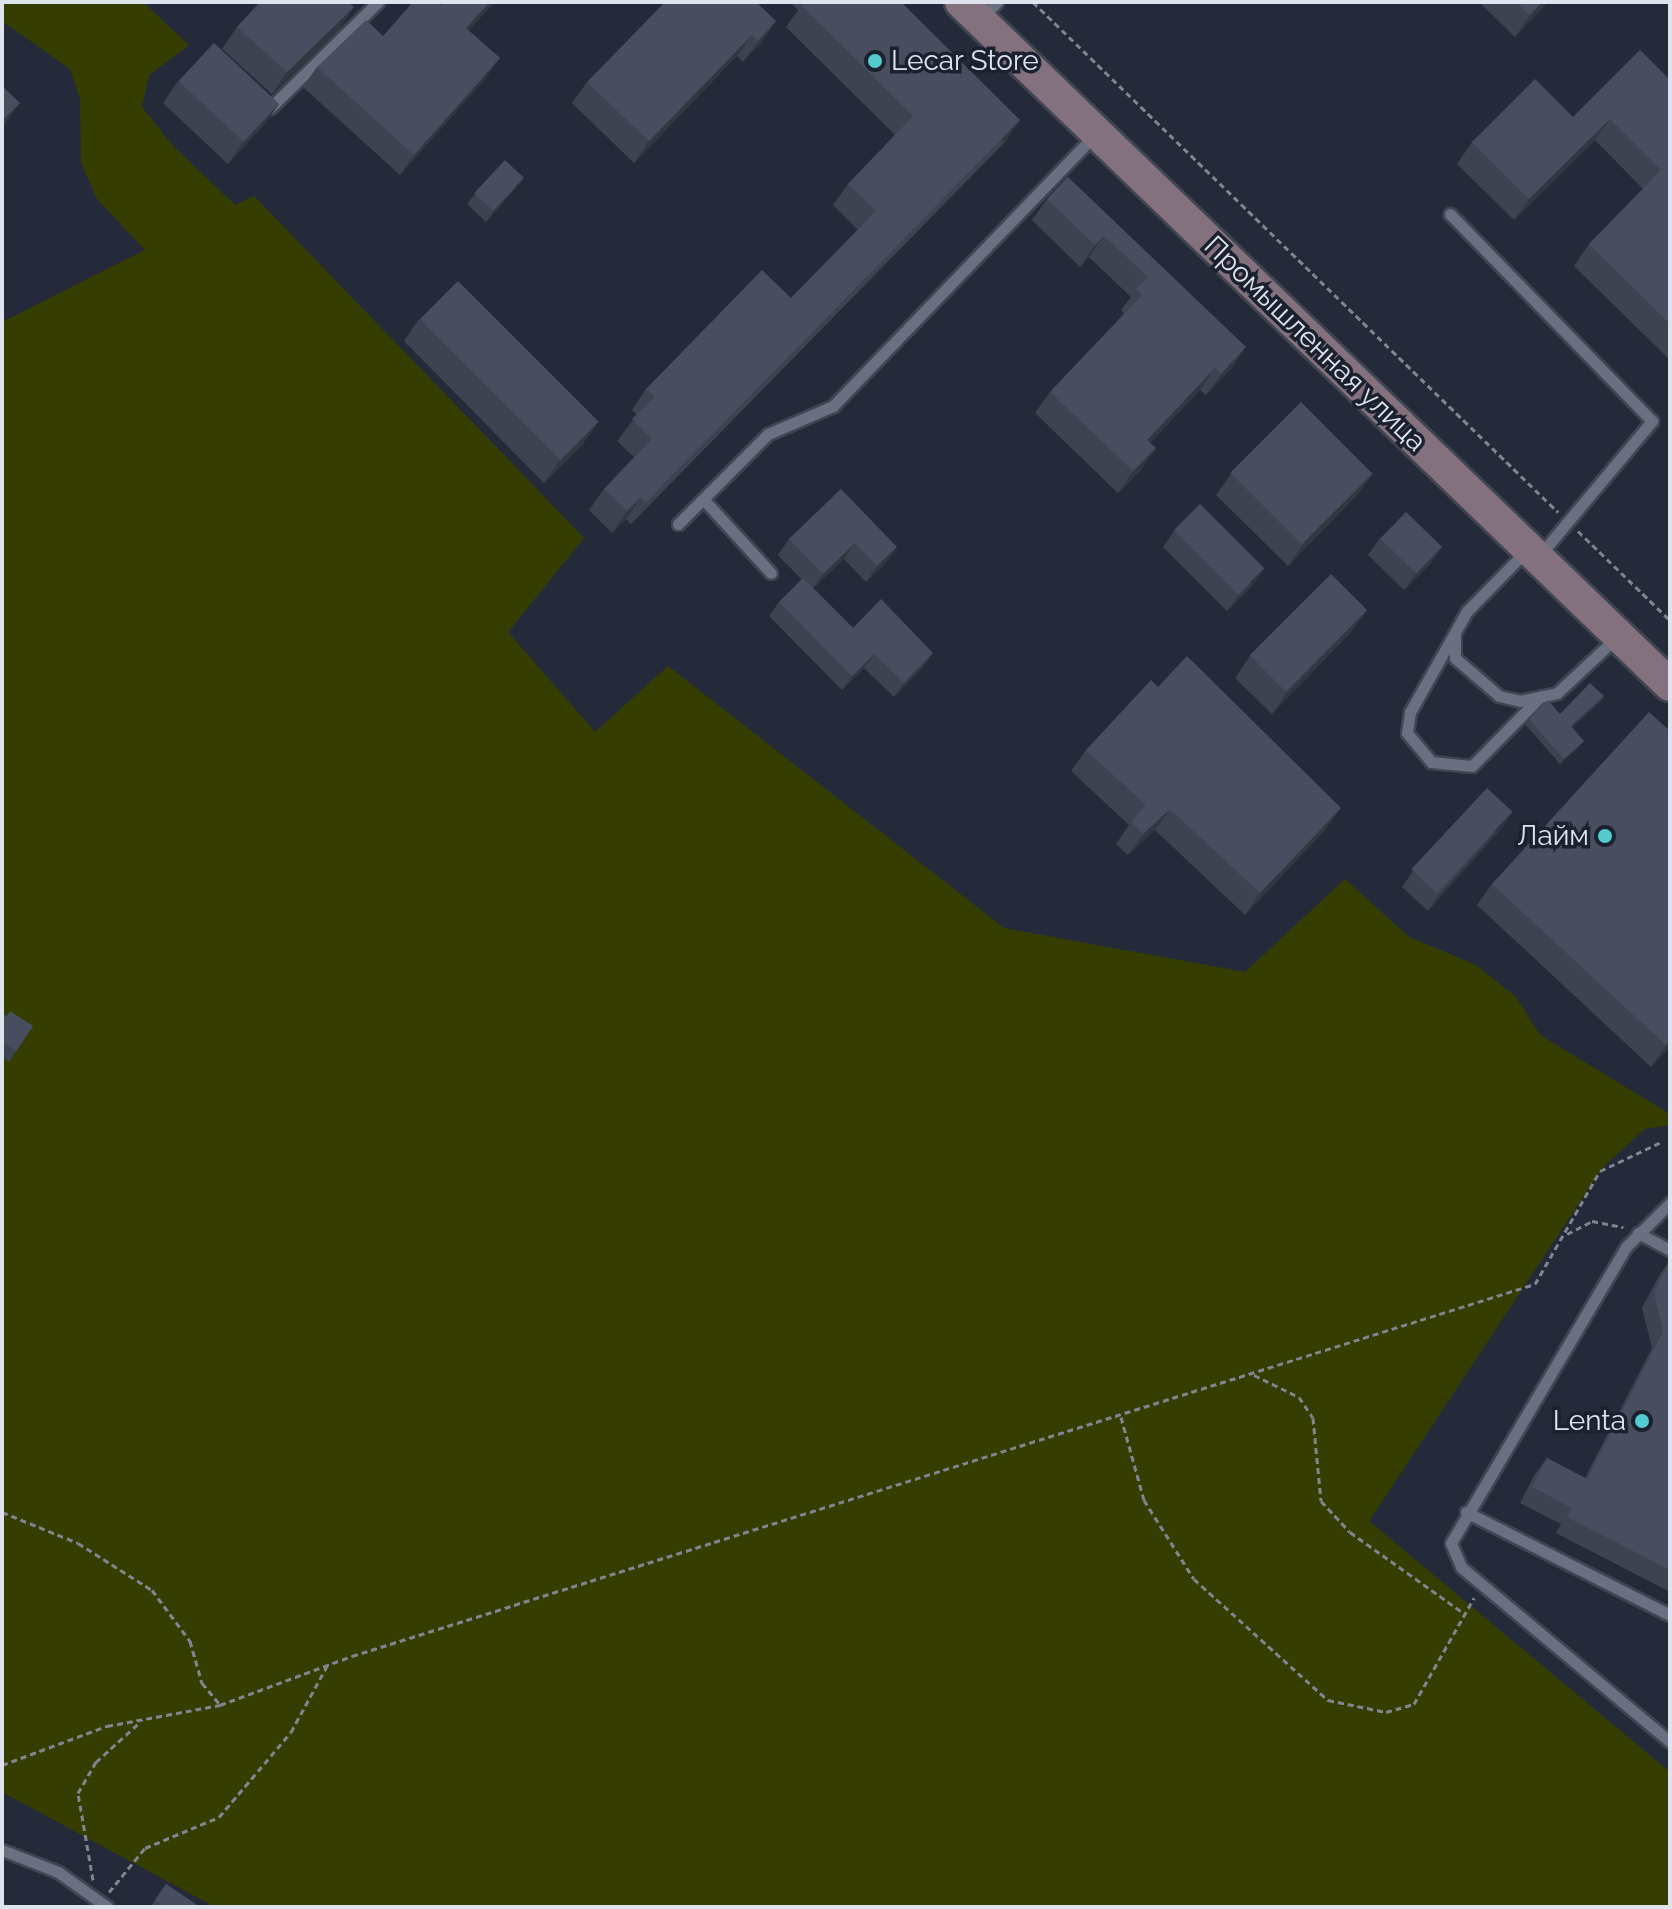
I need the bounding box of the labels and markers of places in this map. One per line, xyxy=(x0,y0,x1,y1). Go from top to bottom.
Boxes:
place label: Lecar Store xyxy=(891,44,1039,78)
marker: Lecar Store xyxy=(866,52,884,70)
place label: Лайм xyxy=(1517,819,1589,853)
marker: Лайм xyxy=(1596,827,1614,845)
place label: Lenta xyxy=(1553,1404,1626,1438)
marker: Lenta xyxy=(1633,1412,1651,1430)

